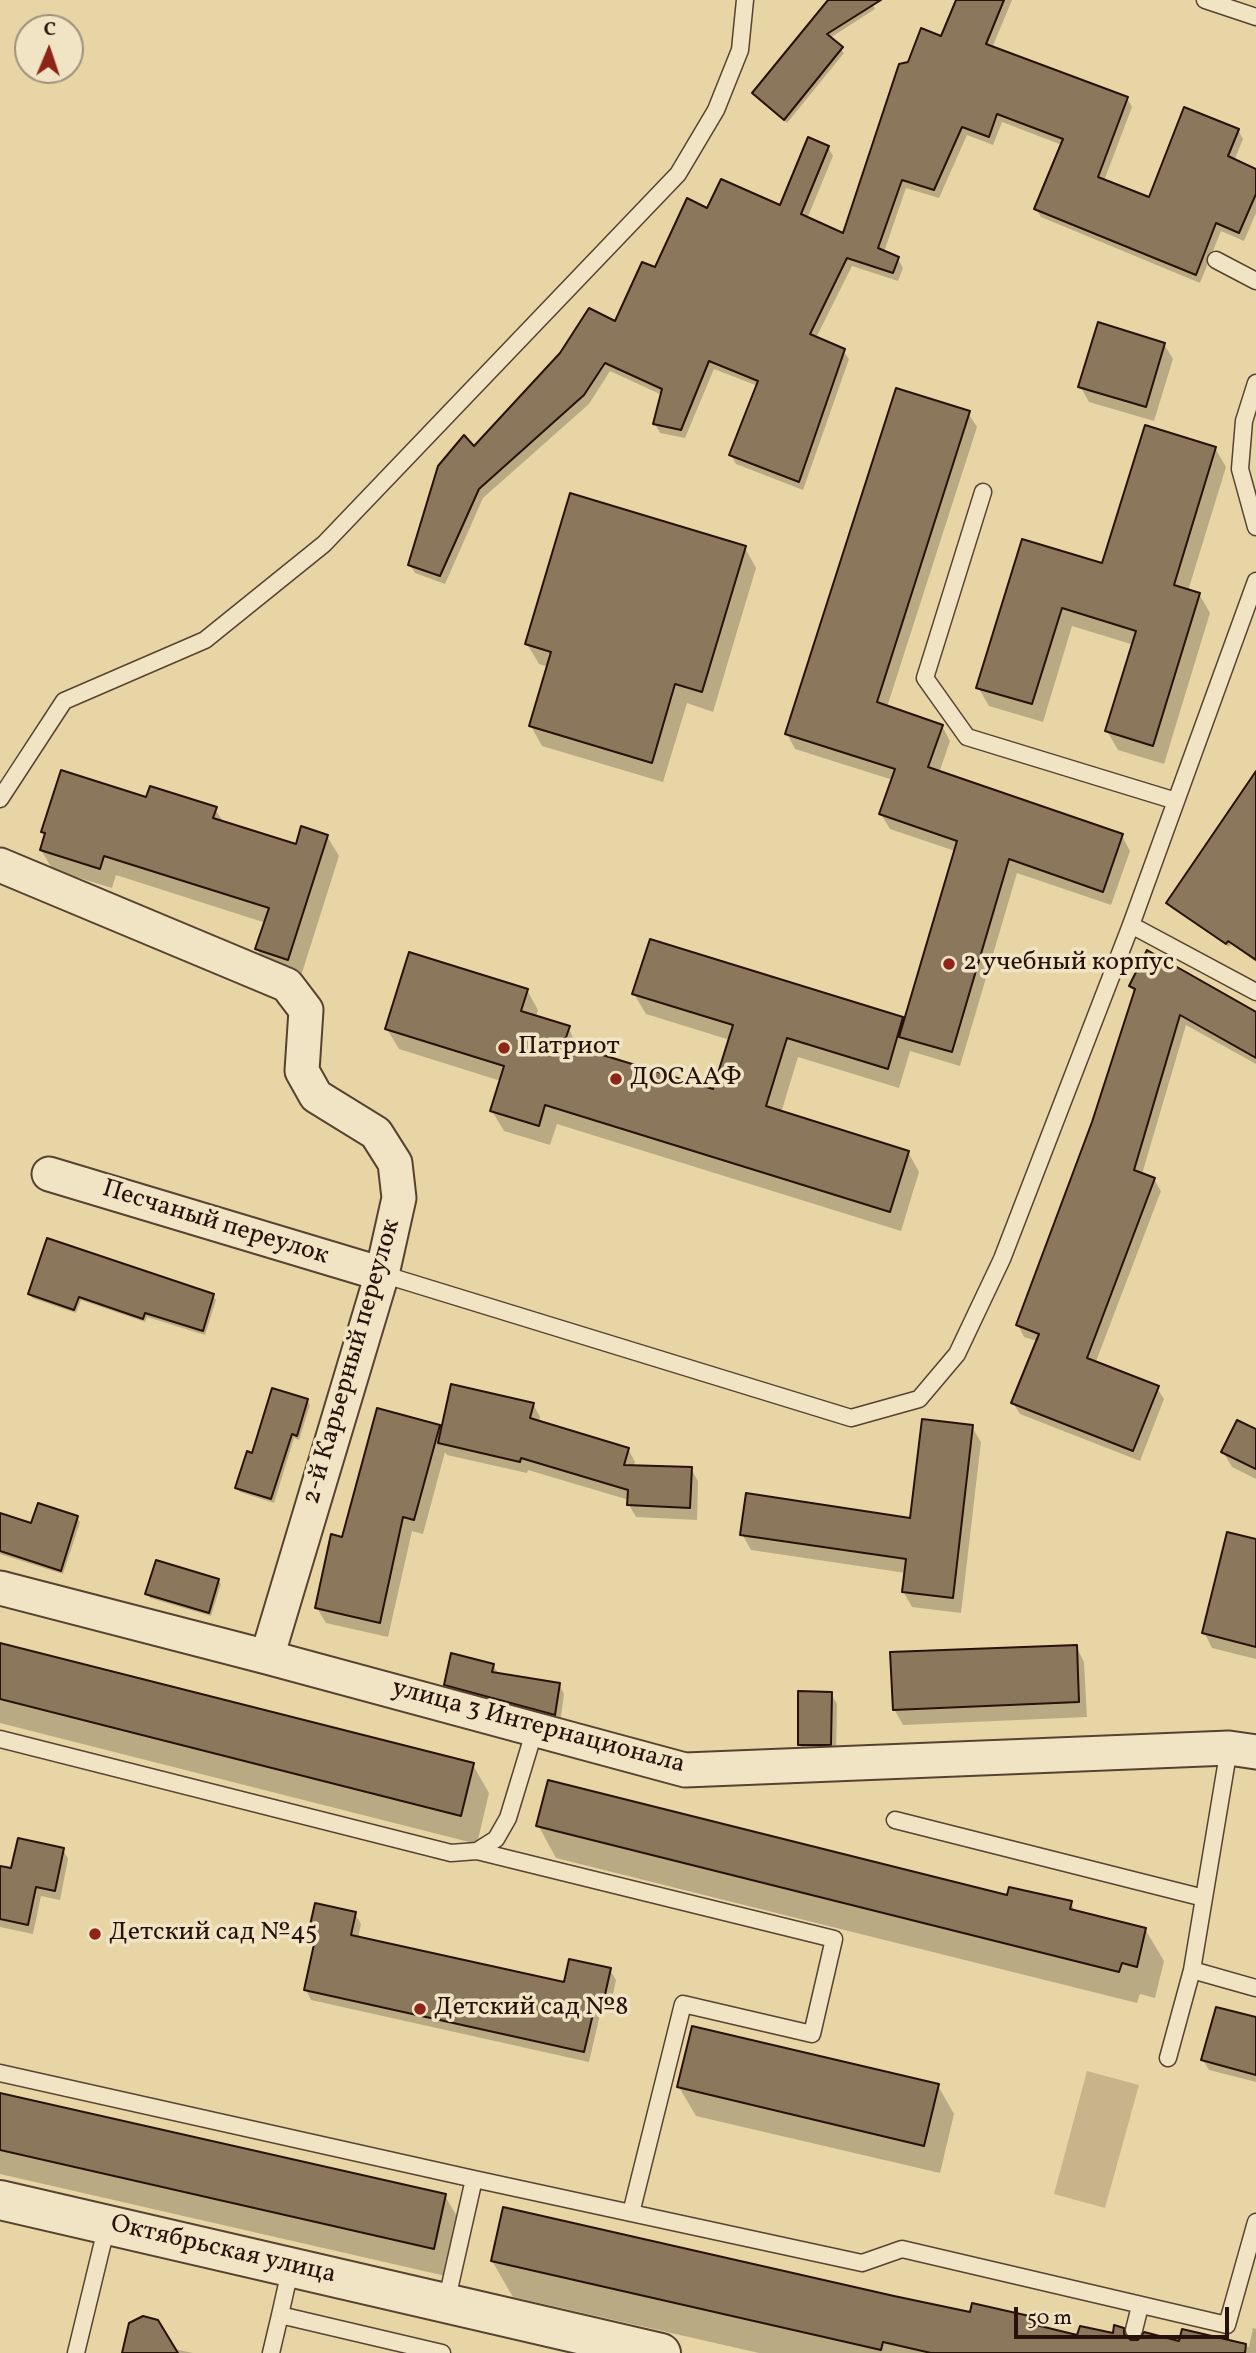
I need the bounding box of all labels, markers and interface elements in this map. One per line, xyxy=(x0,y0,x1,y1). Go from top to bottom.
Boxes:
north arrow xyxy=(14,14,84,84)
text: С xyxy=(43,17,56,43)
place label: 2 учебный корпус xyxy=(963,948,1174,980)
marker: 2 учебный корпус xyxy=(941,956,957,972)
place label: Патриот xyxy=(518,1032,620,1064)
marker: Патриот xyxy=(496,1040,512,1056)
place label: ДОСААФ xyxy=(630,1063,741,1095)
marker: ДОСААФ xyxy=(608,1071,624,1087)
street label: Песчаный переулок xyxy=(98,1175,332,1273)
street label: 2-й Карьерный переулок xyxy=(297,1216,409,1508)
street label: улица 3 Интернационала xyxy=(388,1674,688,1782)
place label: Детский сад №45 xyxy=(109,1918,317,1950)
marker: Детский сад №45 xyxy=(87,1926,103,1942)
place label: Детский сад №8 xyxy=(434,1993,628,2025)
marker: Детский сад №8 xyxy=(412,2001,428,2017)
street label: Октябрьская улица xyxy=(107,2210,339,2292)
scale bar xyxy=(1018,2294,1233,2338)
text: 50 m xyxy=(1027,2304,1072,2333)

